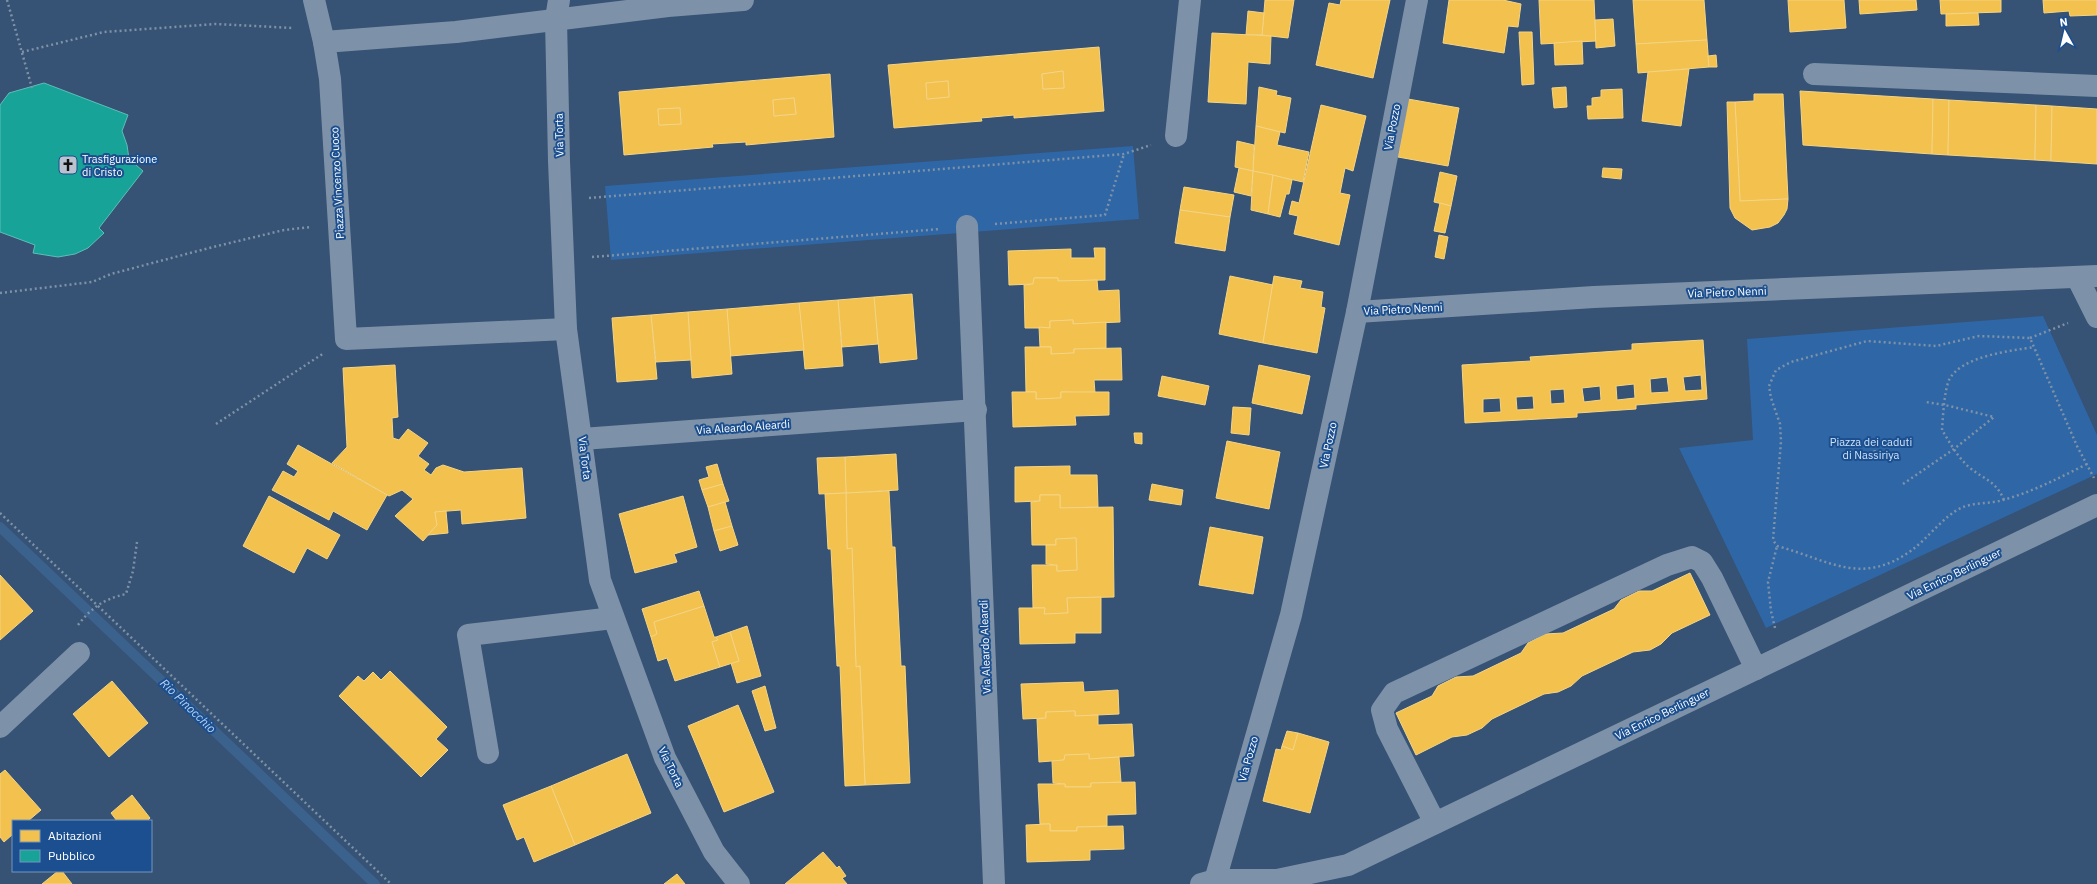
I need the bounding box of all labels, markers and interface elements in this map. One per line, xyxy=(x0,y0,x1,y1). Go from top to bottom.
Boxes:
north arrow xyxy=(2045,12,2085,52)
text: N xyxy=(2059,15,2069,30)
street label: Via Pozzo xyxy=(1381,103,1403,151)
street label: Via Torta xyxy=(552,113,566,157)
street label: Piazza Vincenzo Cuoco xyxy=(327,127,347,239)
place label: Trasfigurazione di Cristo xyxy=(82,152,157,179)
church icon: Trasfigurazione di Cristo xyxy=(57,154,79,176)
street label: Via Pietro Nenni xyxy=(1687,284,1767,300)
street label: Via Pietro Nenni xyxy=(1363,300,1443,318)
street label: Via Aleardo Aleardi xyxy=(696,417,790,437)
street label: Via Pozzo xyxy=(1316,421,1340,469)
park label: Piazza dei caduti di Nassiriya xyxy=(1830,435,1912,462)
street label: Via Torta xyxy=(575,436,595,481)
street label: Via Enrico Berlinguer xyxy=(1905,545,2003,603)
street label: Via Aleardo Aleardi xyxy=(976,600,994,694)
water label: Rio Pinocchio xyxy=(157,675,220,736)
street label: Via Enrico Berlinguer xyxy=(1613,685,1711,743)
street label: Via Pozzo xyxy=(1235,735,1261,783)
street label: Via Torta xyxy=(655,744,687,790)
legend xyxy=(12,820,152,872)
text: Abitazioni xyxy=(48,828,101,843)
text: Pubblico xyxy=(48,848,95,863)

